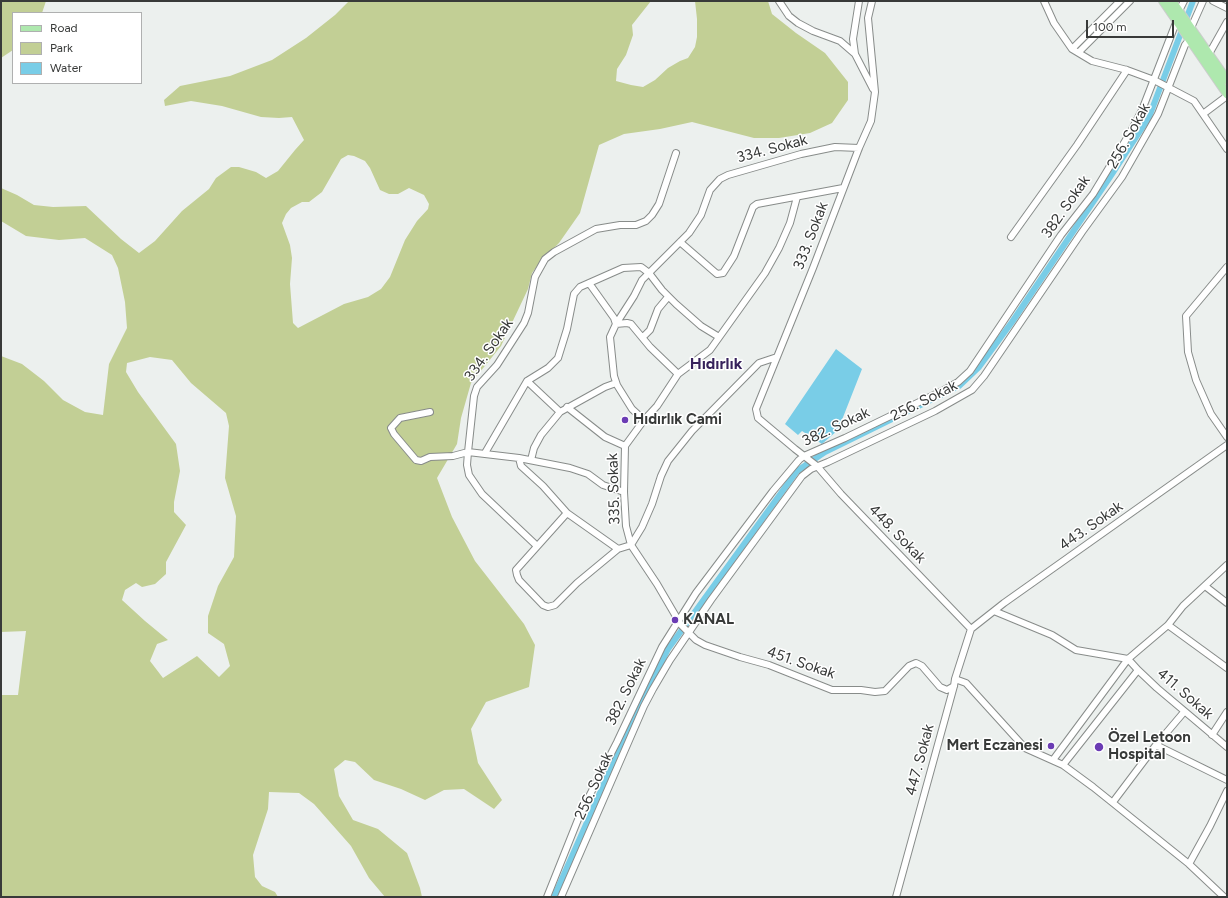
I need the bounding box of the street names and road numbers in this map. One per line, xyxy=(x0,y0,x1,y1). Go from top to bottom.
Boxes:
street label: 256. Sokak xyxy=(1104,100,1154,172)
street label: 334. Sokak xyxy=(735,131,809,167)
street label: 382. Sokak xyxy=(1038,172,1094,242)
street label: 333. Sokak xyxy=(790,200,832,272)
street label: 334. Sokak xyxy=(461,315,517,385)
street label: 256. Sokak xyxy=(888,377,960,425)
street label: 382. Sokak xyxy=(799,404,873,450)
street label: 335. Sokak xyxy=(604,453,624,525)
street label: 443. Sokak xyxy=(1056,498,1126,554)
street label: 448. Sokak xyxy=(865,501,929,567)
street label: 451. Sokak xyxy=(765,643,837,683)
street label: 382. Sokak xyxy=(602,655,650,729)
street label: 411. Sokak xyxy=(1153,665,1217,723)
street label: 447. Sokak xyxy=(902,722,938,798)
street label: 256. Sokak xyxy=(571,749,617,823)

